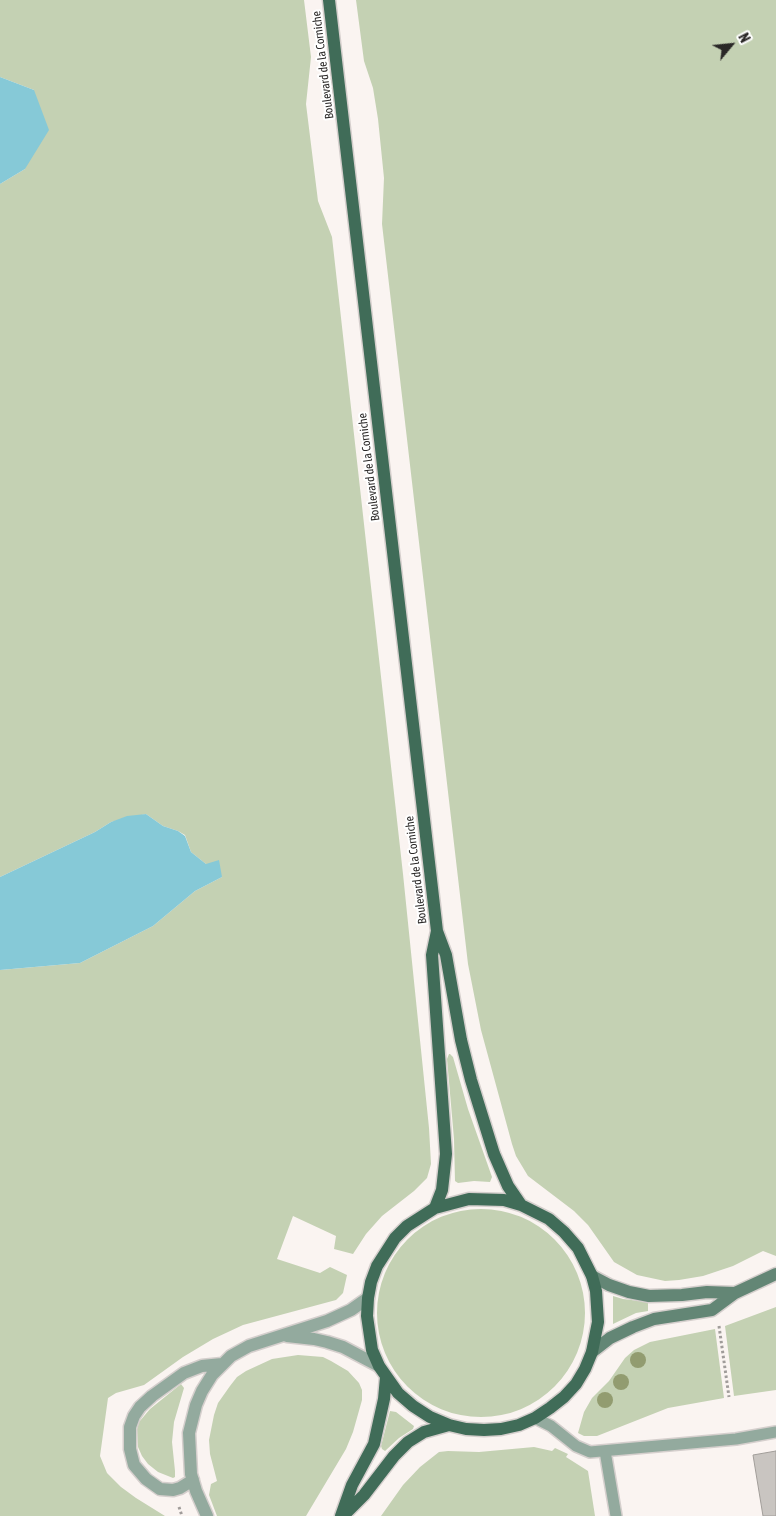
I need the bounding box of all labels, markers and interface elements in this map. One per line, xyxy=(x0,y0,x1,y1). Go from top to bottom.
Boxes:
street label: Boulevard de la Corniche xyxy=(309,10,337,120)
north arrow xyxy=(706,20,756,70)
text: N xyxy=(735,31,753,45)
street label: Boulevard de la Corniche xyxy=(355,412,383,522)
street label: Boulevard de la Corniche xyxy=(402,815,430,925)

